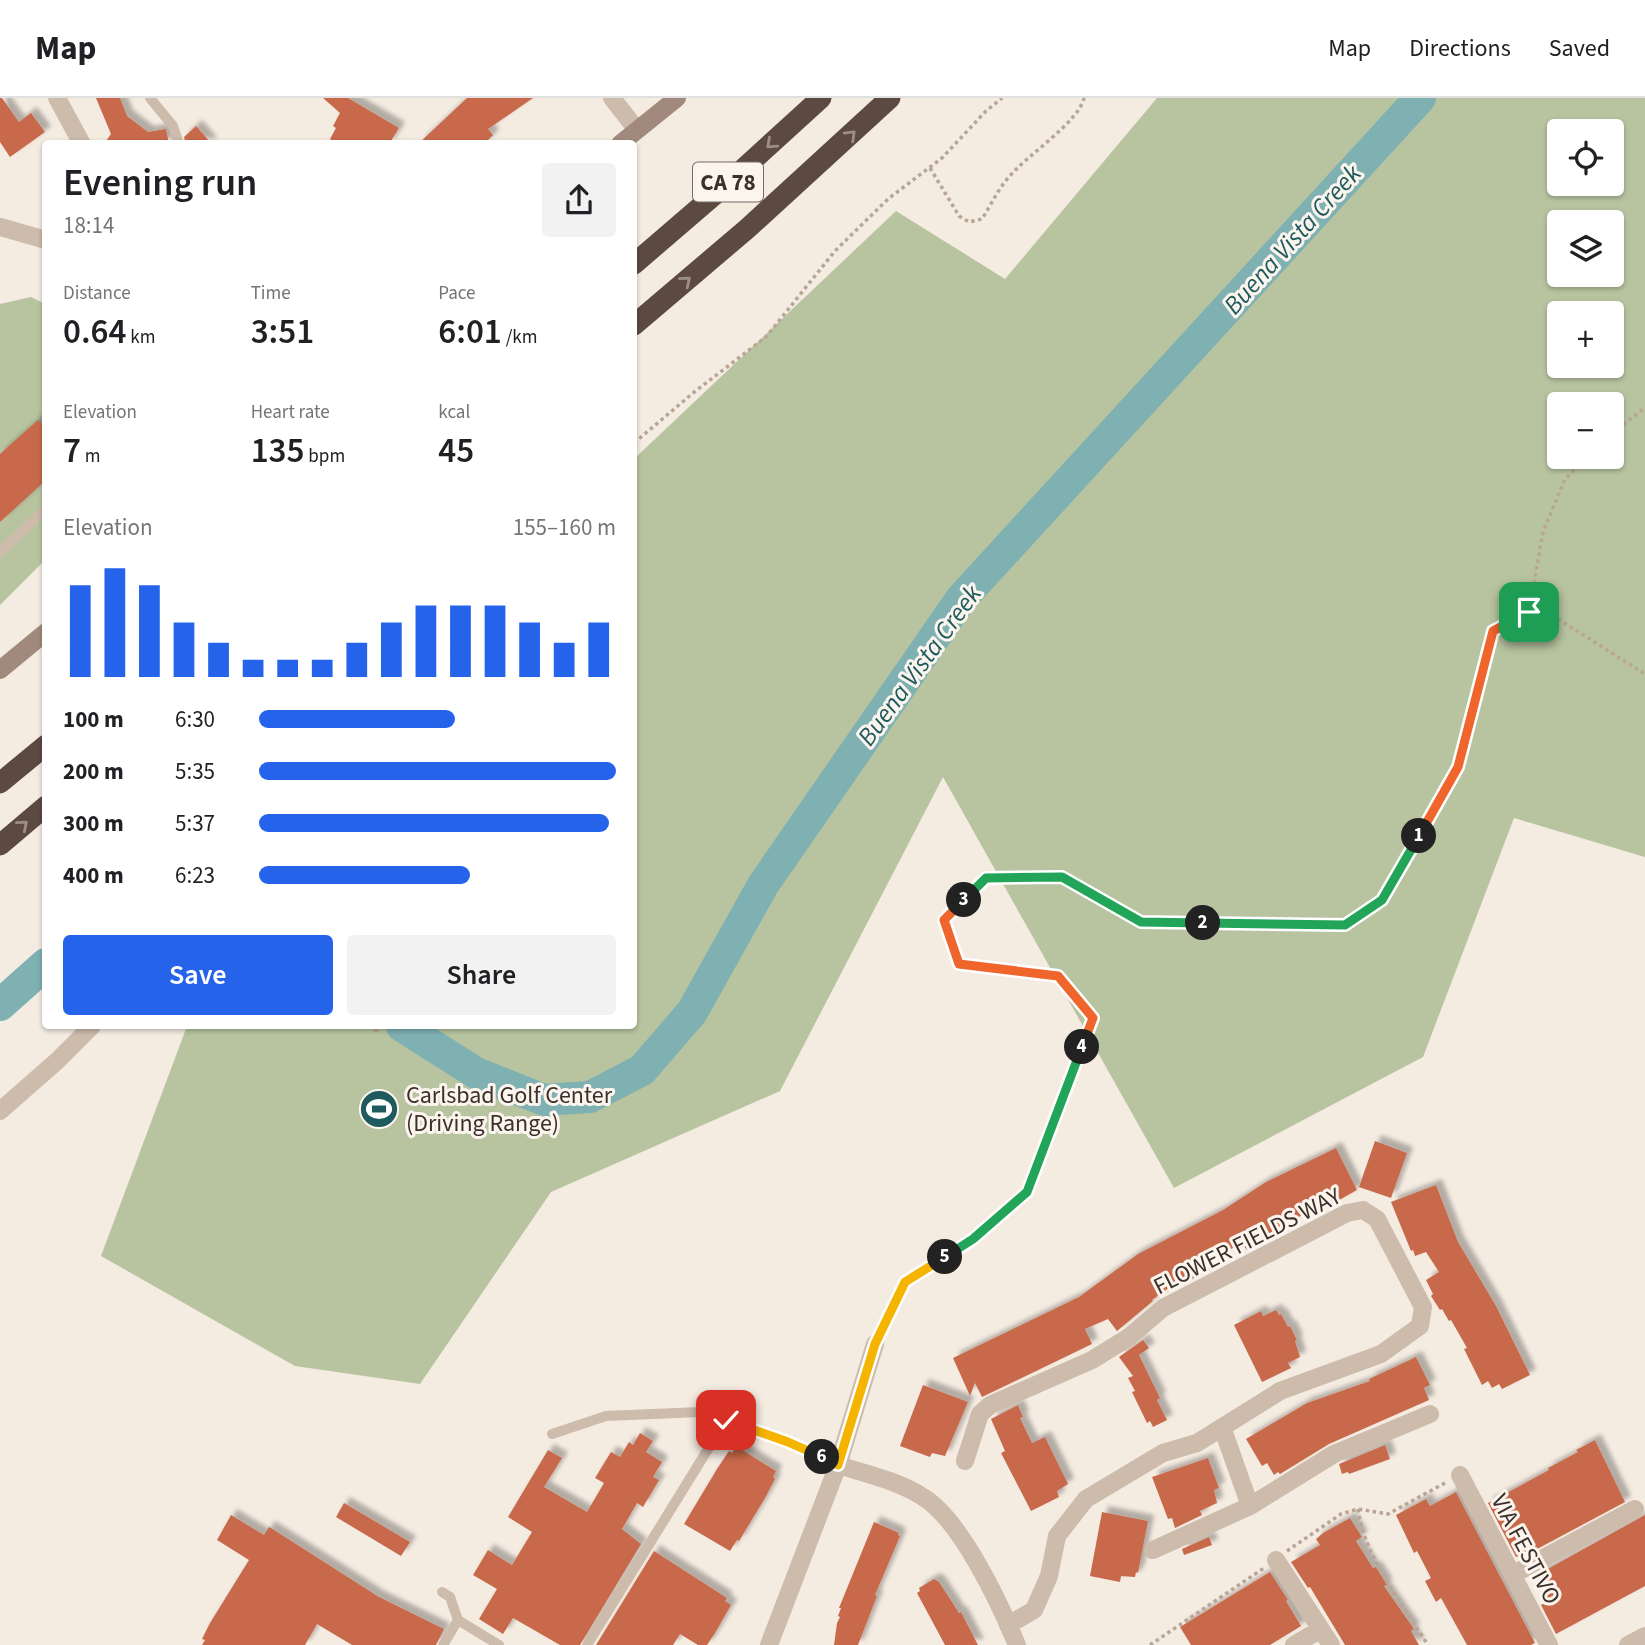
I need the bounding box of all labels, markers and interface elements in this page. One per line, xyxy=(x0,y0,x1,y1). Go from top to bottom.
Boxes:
text: Map xyxy=(35,25,96,72)
text: Map xyxy=(1328,31,1371,66)
text: Directions xyxy=(1409,31,1511,66)
text: Saved xyxy=(1549,31,1610,66)
map controls xyxy=(1547,119,1624,469)
button: locate xyxy=(1547,119,1624,196)
one-way arrow xyxy=(843,131,856,144)
one-way arrow xyxy=(766,136,779,148)
text: Evening run xyxy=(63,156,257,210)
water label: Buena Vista Creek xyxy=(1215,156,1370,323)
road number: CA 78 xyxy=(693,162,763,202)
button: share xyxy=(542,163,616,237)
text: 18:14 xyxy=(63,209,114,242)
button: layers xyxy=(1547,210,1624,287)
one-way arrow xyxy=(677,277,690,289)
text: Distance xyxy=(63,280,131,307)
text: Time xyxy=(251,280,291,307)
text: Pace xyxy=(438,280,476,307)
button: + xyxy=(1547,301,1624,378)
text: 0.64 xyxy=(63,307,127,357)
text: 3:51 xyxy=(251,307,314,357)
text: 6:01 xyxy=(438,307,502,357)
text: km xyxy=(127,324,155,351)
text: /km xyxy=(502,324,537,351)
button: − xyxy=(1547,392,1624,469)
text: Elevation xyxy=(63,399,137,426)
text: Heart rate xyxy=(251,399,330,426)
text: kcal xyxy=(438,399,470,426)
text: 7 xyxy=(63,426,81,476)
text: 135 xyxy=(251,426,305,476)
text: 45 xyxy=(438,426,474,476)
text: m xyxy=(81,443,101,470)
text: bpm xyxy=(305,443,345,470)
text: Elevation xyxy=(63,511,153,544)
text: 155–160 m xyxy=(513,511,616,544)
water label: Buena Vista Creek xyxy=(848,577,991,753)
pin xyxy=(1499,582,1559,642)
icon: arrive xyxy=(1510,593,1548,631)
text: 100 m xyxy=(63,703,124,736)
text: 6:30 xyxy=(175,703,215,736)
text: 200 m xyxy=(63,755,124,788)
text: 5:35 xyxy=(175,755,215,788)
text: 300 m xyxy=(63,807,124,840)
text: 5:37 xyxy=(175,807,215,840)
pin: 1 xyxy=(1402,818,1436,854)
one-way arrow xyxy=(15,821,27,834)
text: 1 xyxy=(1413,822,1424,849)
text: 400 m xyxy=(63,859,124,892)
text: 6:23 xyxy=(175,859,215,892)
pin: 3 xyxy=(946,882,982,918)
text: 3 xyxy=(958,886,969,913)
pin: 2 xyxy=(1186,906,1220,940)
text: 2 xyxy=(1197,909,1208,936)
button: Save xyxy=(63,935,333,1015)
button: Share xyxy=(347,935,616,1015)
pin: 4 xyxy=(1064,1030,1100,1065)
text: 4 xyxy=(1076,1033,1087,1060)
place label: Carlsbad Golf Center (Driving Range) xyxy=(406,1078,613,1141)
sports icon: Carlsbad Golf Center (Driving Range) xyxy=(358,1088,400,1130)
street label: FLOWER FIELDS WAY xyxy=(1147,1179,1348,1304)
pin: 5 xyxy=(928,1240,962,1274)
text: 5 xyxy=(939,1243,950,1270)
pin xyxy=(696,1390,756,1450)
icon: check xyxy=(707,1401,745,1439)
pin: 6 xyxy=(804,1440,840,1474)
text: 6 xyxy=(816,1443,827,1470)
street label: VIA FESTIVO xyxy=(1482,1488,1569,1611)

